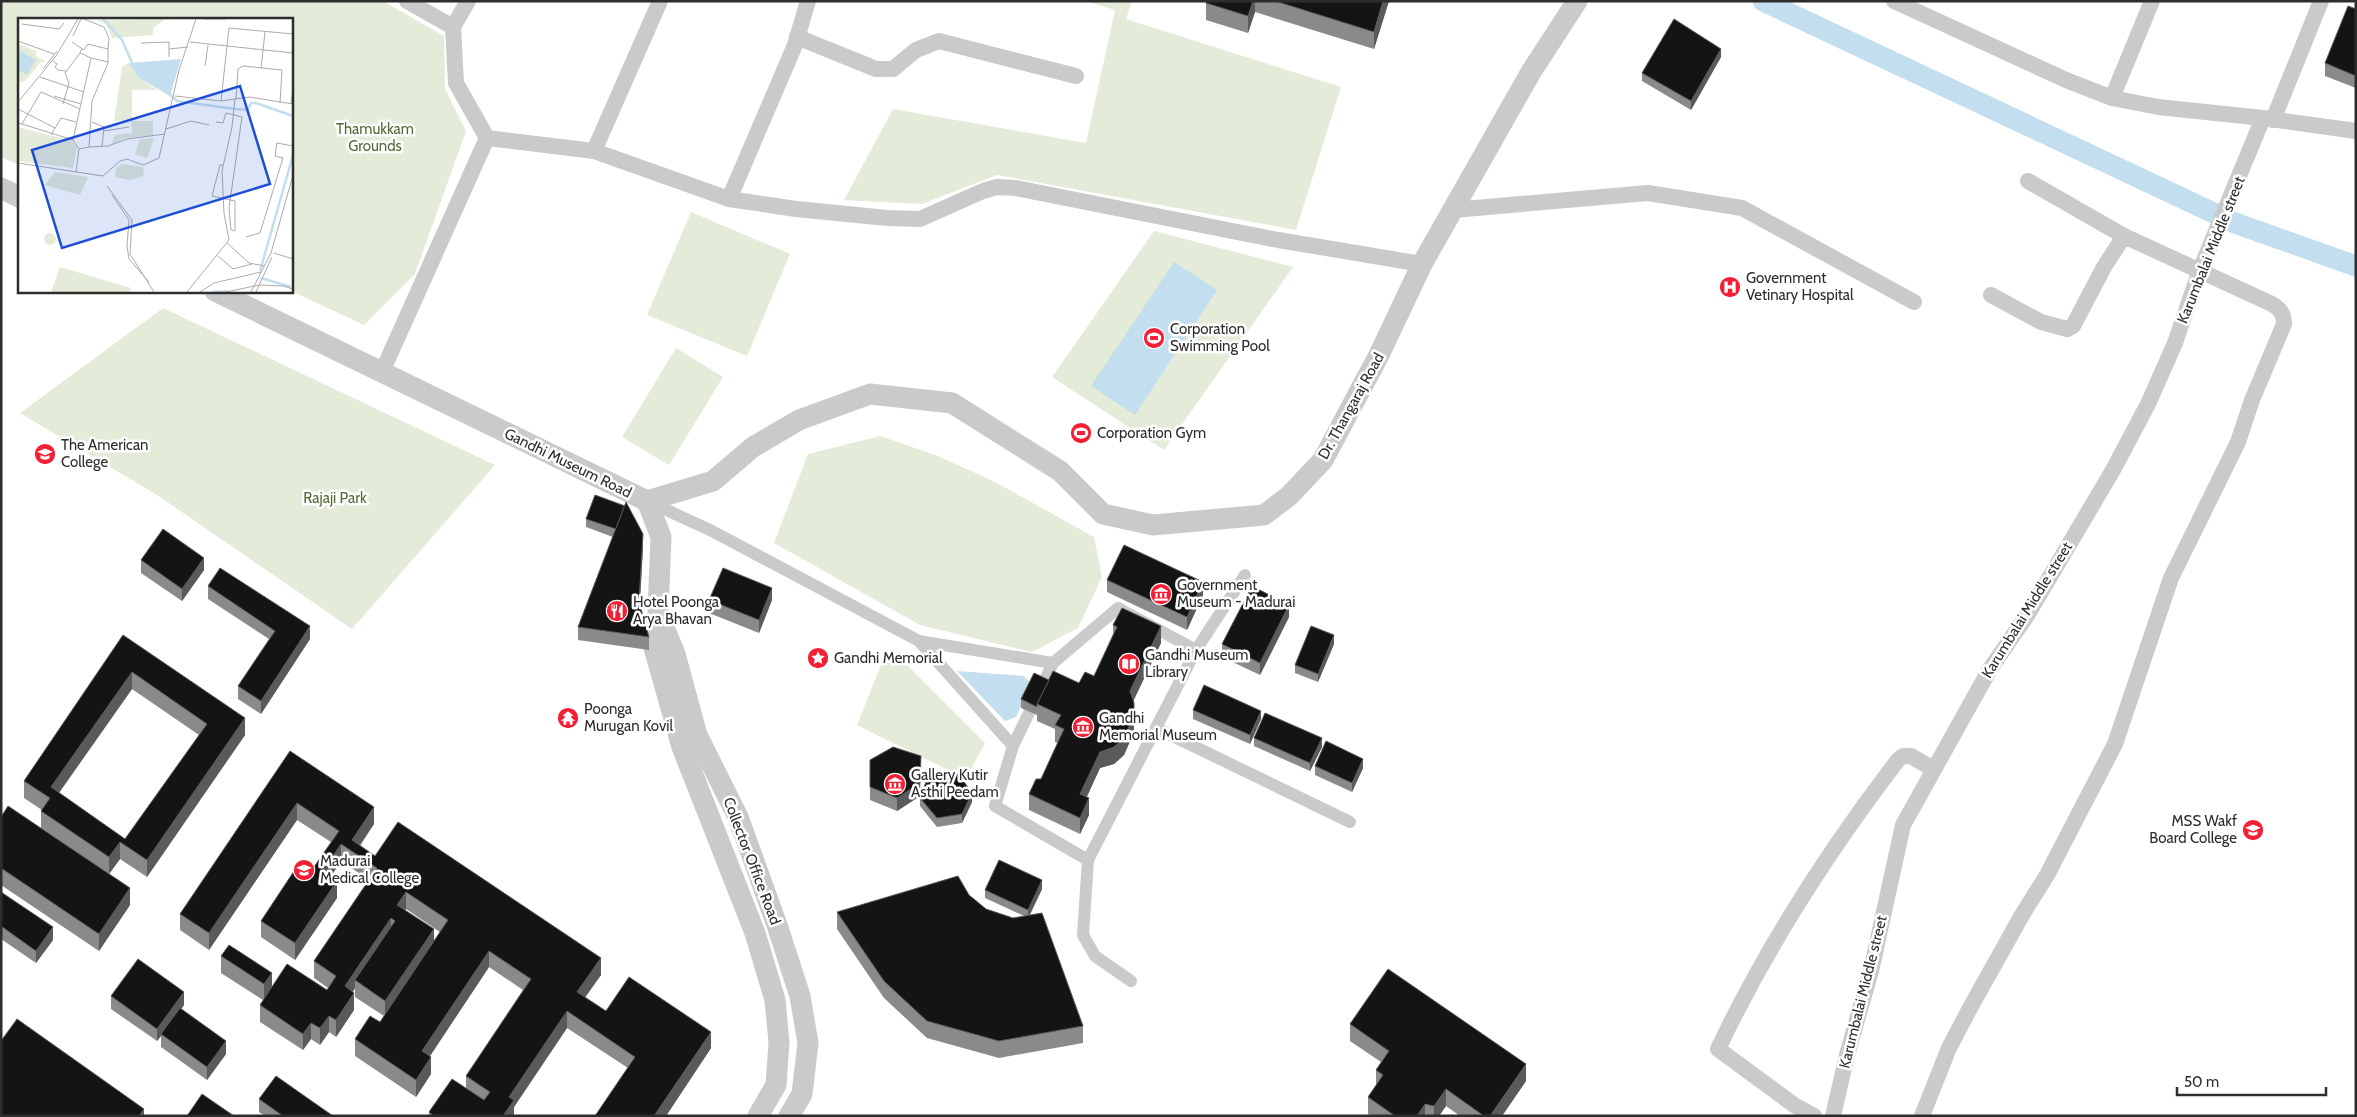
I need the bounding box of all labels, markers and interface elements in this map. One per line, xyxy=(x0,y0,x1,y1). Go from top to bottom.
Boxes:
inset map xyxy=(18,18,292,292)
park label: Thamukkam Grounds xyxy=(336,120,414,155)
street label: Karumbalai Middle street xyxy=(2173,174,2249,326)
place label: Government Vetinary Hospital xyxy=(1746,269,1854,304)
hospital icon: Government Vetinary Hospital xyxy=(1718,275,1742,299)
place label: Corporation Swimming Pool xyxy=(1170,320,1270,355)
sports icon: Corporation Swimming Pool xyxy=(1142,326,1166,350)
street label: Dr. Thangaraj Road xyxy=(1314,350,1388,462)
sports icon: Corporation Gym xyxy=(1069,421,1093,445)
street label: Gandhi Museum Road xyxy=(501,424,635,502)
place label: Corporation Gym xyxy=(1097,424,1206,442)
place label: The American College xyxy=(61,436,148,471)
school or university icon: The American College xyxy=(33,442,57,466)
park label: Rajaji Park xyxy=(303,489,367,507)
street label: Karumbalai Middle street xyxy=(1978,539,2076,681)
place label: Government Museum - Madurai xyxy=(1177,576,1295,611)
museum icon: Government Museum - Madurai xyxy=(1149,582,1173,606)
place label: Hotel Poonga Arya Bhavan xyxy=(633,593,720,628)
restaurant icon: Hotel Poonga Arya Bhavan xyxy=(605,599,629,623)
place icon: Gandhi Memorial xyxy=(806,646,830,670)
place label: Gandhi Museum Library xyxy=(1145,646,1248,681)
place label: Gandhi Memorial xyxy=(834,649,943,667)
library icon: Gandhi Museum Library xyxy=(1117,652,1141,676)
place label: Poonga Murugan Kovil xyxy=(584,700,674,735)
temple icon: Poonga Murugan Kovil xyxy=(556,706,580,730)
place label: Gandhi Memorial Museum xyxy=(1099,709,1217,744)
museum icon: Gandhi Memorial Museum xyxy=(1071,715,1095,739)
place label: Gallery Kutir Asthi Peedam xyxy=(911,766,999,801)
museum icon: Gallery Kutir Asthi Peedam xyxy=(883,772,907,796)
street label: Collector Office Road xyxy=(719,795,785,927)
place label: MSS Wakf Board College xyxy=(2149,812,2237,847)
school or university icon: MSS Wakf Board College xyxy=(2241,818,2265,842)
place label: Madurai Medical College xyxy=(320,852,420,887)
school or university icon: Madurai Medical College xyxy=(292,858,316,882)
street label: Karumbalai Middle street xyxy=(1835,914,1891,1070)
scale bar xyxy=(2177,1064,2326,1096)
text: 50 m xyxy=(2184,1073,2219,1091)

